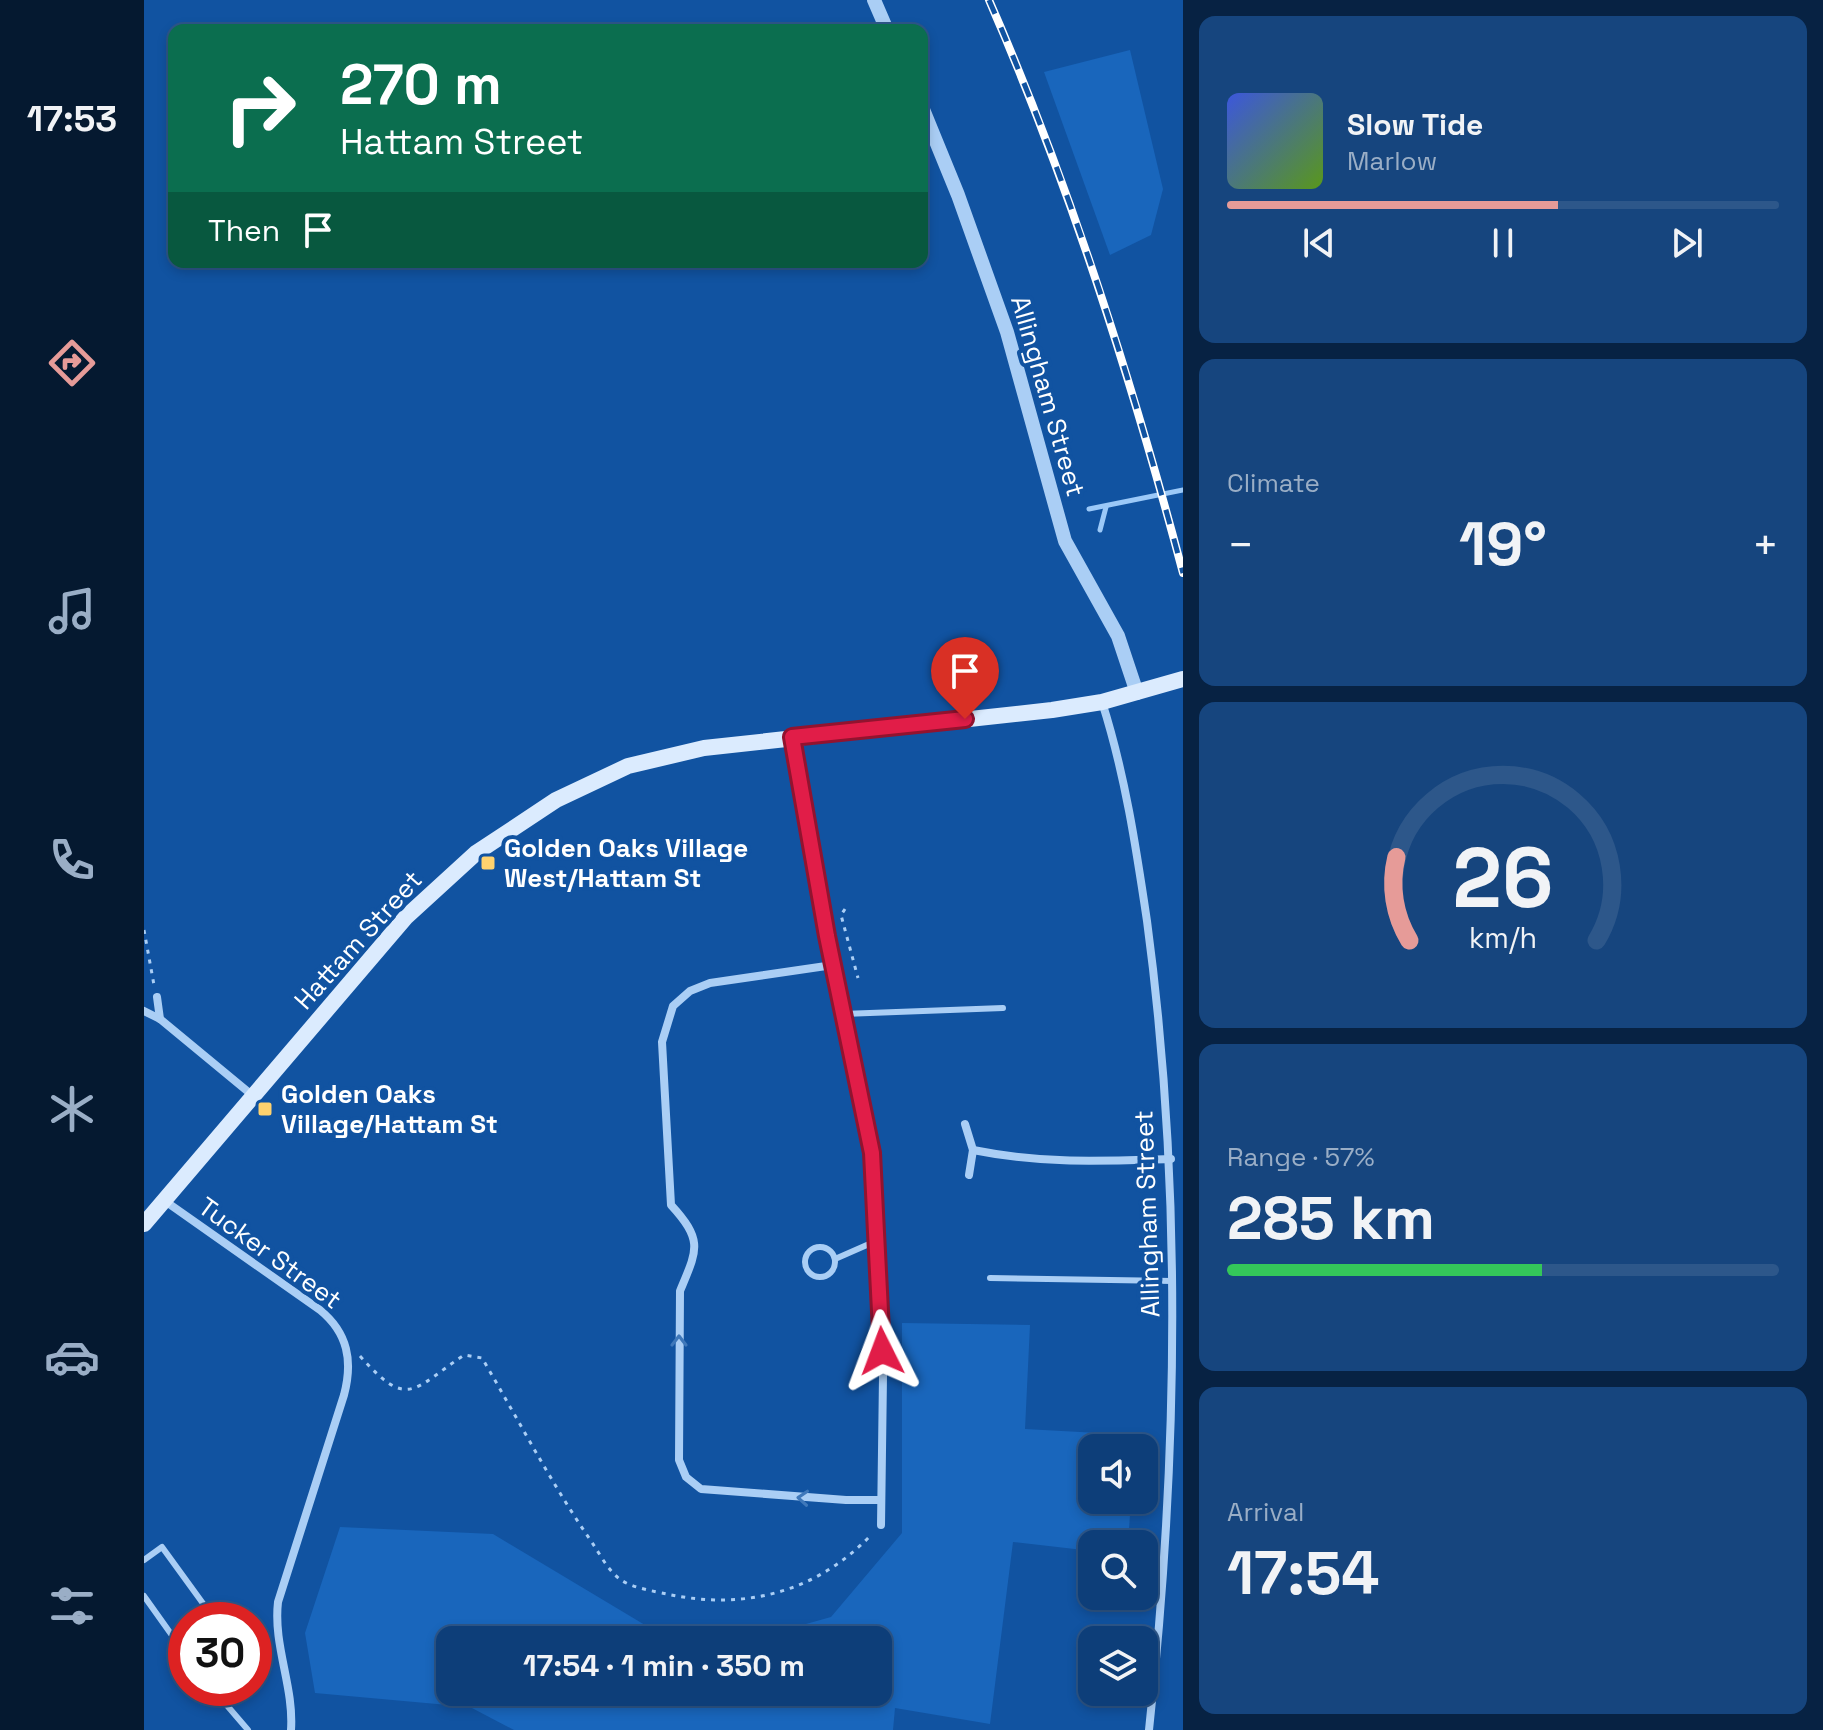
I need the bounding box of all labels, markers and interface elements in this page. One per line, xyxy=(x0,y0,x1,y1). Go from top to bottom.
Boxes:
text: 270 m xyxy=(340,49,502,120)
icon: right xyxy=(208,56,312,160)
text: 17:53 xyxy=(27,96,117,142)
text: Slow Tide xyxy=(1347,105,1483,144)
text: Hattam Street xyxy=(340,119,583,165)
text: Marlow xyxy=(1347,144,1437,178)
icon: arrive xyxy=(296,208,340,252)
text: Then xyxy=(208,211,280,250)
icon: previous xyxy=(1297,221,1341,265)
icon: pause xyxy=(1481,221,1525,265)
icon: next xyxy=(1665,221,1709,265)
street label: Allingham Street xyxy=(1003,292,1093,500)
icon: directions xyxy=(44,335,100,391)
text: Climate xyxy=(1227,466,1320,500)
text: 19° xyxy=(1459,506,1547,583)
text: − xyxy=(1227,517,1254,573)
text: + xyxy=(1752,517,1779,573)
icon: music xyxy=(44,583,100,639)
pin xyxy=(931,637,999,719)
icon: arrive xyxy=(943,649,987,693)
text: 26 xyxy=(1453,825,1553,931)
place label: Golden Oaks Village West/Hattam St xyxy=(504,831,748,895)
icon: phone xyxy=(44,832,100,888)
marker: Golden Oaks Village West/Hattam St xyxy=(479,854,497,872)
street label: Hattam Street xyxy=(287,863,429,1017)
text: km/h xyxy=(1469,920,1537,956)
place label: Golden Oaks Village/Hattam St xyxy=(281,1077,498,1141)
icon: climate xyxy=(44,1081,100,1137)
marker: Golden Oaks Village/Hattam St xyxy=(256,1100,274,1118)
street label: Allingham Street xyxy=(1126,1110,1168,1318)
text: Range · 57% xyxy=(1227,1140,1375,1174)
text: 285 km xyxy=(1227,1180,1435,1257)
street label: Tucker Street xyxy=(191,1189,349,1317)
position arrow xyxy=(840,1309,924,1393)
icon: car xyxy=(44,1329,100,1385)
one-way arrow xyxy=(670,1334,688,1347)
map controls xyxy=(1078,1434,1158,1706)
button: sound xyxy=(1078,1434,1158,1514)
one-way arrow xyxy=(796,1490,809,1507)
text: Arrival xyxy=(1227,1495,1304,1529)
button: search xyxy=(1078,1530,1158,1610)
text: 17:54 xyxy=(1227,1535,1379,1612)
icon: filters xyxy=(44,1578,100,1634)
speed limit sign: 30 xyxy=(168,1602,272,1706)
button: layers xyxy=(1078,1626,1158,1706)
text: 17:54 · 1 min · 350 m xyxy=(523,1646,805,1685)

